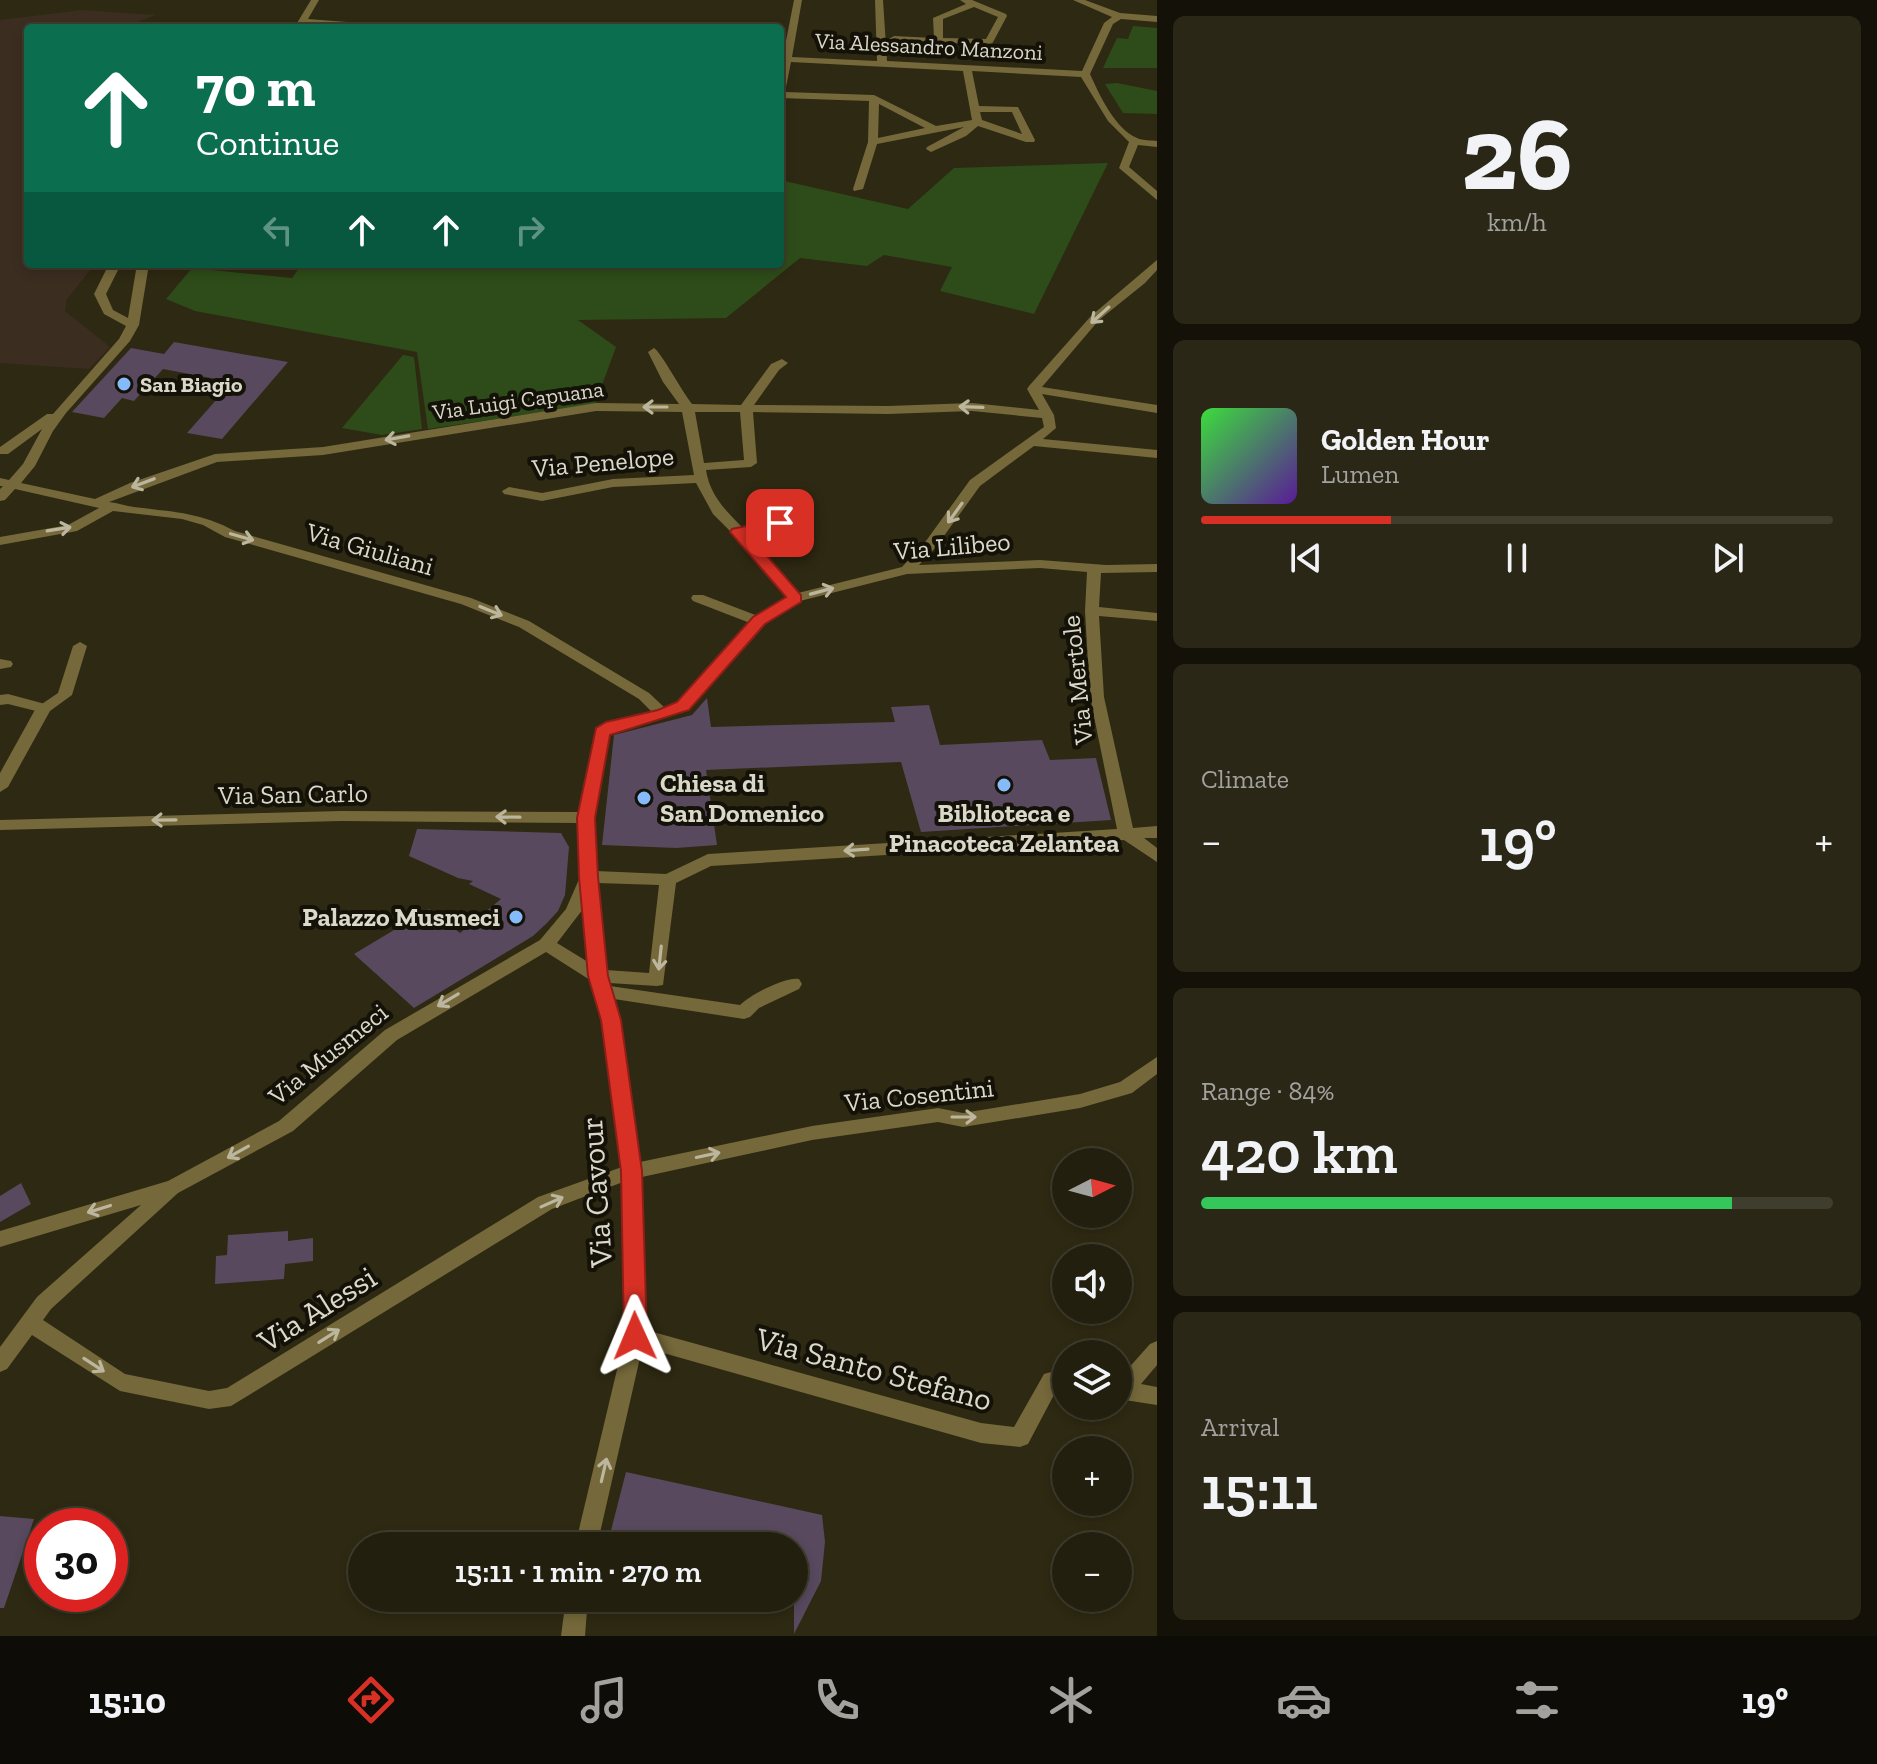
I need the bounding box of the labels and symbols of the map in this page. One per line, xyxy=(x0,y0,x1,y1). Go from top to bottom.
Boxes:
street label: Via Alessandro Manzoni xyxy=(813,27,1044,66)
one-way arrow xyxy=(1090,306,1110,324)
place label: San Biagio xyxy=(140,371,243,398)
marker: San Biagio xyxy=(115,375,133,393)
street label: Via Luigi Capuana xyxy=(430,375,606,426)
one-way arrow xyxy=(642,399,669,415)
one-way arrow xyxy=(958,400,985,415)
one-way arrow xyxy=(385,431,411,446)
street label: Via Penelope xyxy=(530,440,675,484)
one-way arrow xyxy=(131,477,156,491)
pin xyxy=(746,489,814,557)
one-way arrow xyxy=(947,502,964,523)
street label: Via Giuliani xyxy=(302,515,437,582)
one-way arrow xyxy=(46,521,71,536)
street label: Via Lilibeo xyxy=(891,525,1012,567)
one-way arrow xyxy=(229,531,254,546)
one-way arrow xyxy=(809,582,835,597)
one-way arrow xyxy=(478,605,503,619)
street label: Via Mertole xyxy=(1054,614,1100,747)
place label: Chiesa di San Domenico xyxy=(660,767,824,829)
marker: Biblioteca e Pinacoteca Zelantea xyxy=(995,776,1013,794)
street label: Via San Carlo xyxy=(217,777,368,811)
marker: Chiesa di San Domenico xyxy=(635,789,653,807)
place label: Biblioteca e Pinacoteca Zelantea xyxy=(889,797,1119,859)
one-way arrow xyxy=(495,810,522,825)
one-way arrow xyxy=(151,813,178,828)
one-way arrow xyxy=(843,843,870,858)
place label: Palazzo Musmeci xyxy=(302,901,500,933)
marker: Palazzo Musmeci xyxy=(507,908,525,926)
one-way arrow xyxy=(652,944,667,971)
one-way arrow xyxy=(437,992,460,1008)
street label: Via Musmeci xyxy=(261,996,394,1113)
street label: Via Cosentini xyxy=(842,1071,995,1119)
one-way arrow xyxy=(950,1109,977,1125)
street label: Via Cavour xyxy=(572,1115,620,1270)
one-way arrow xyxy=(227,1144,251,1160)
one-way arrow xyxy=(695,1147,720,1162)
north arrow xyxy=(1052,1148,1132,1228)
one-way arrow xyxy=(539,1193,563,1208)
one-way arrow xyxy=(87,1203,112,1217)
street label: Via Alessi xyxy=(250,1258,383,1361)
position arrow xyxy=(593,1294,677,1378)
street label: Via Santo Stefano xyxy=(751,1319,996,1419)
one-way arrow xyxy=(317,1328,340,1344)
one-way arrow xyxy=(82,1357,104,1373)
one-way arrow xyxy=(597,1458,612,1483)
speed limit sign: 30 xyxy=(24,1508,128,1612)

